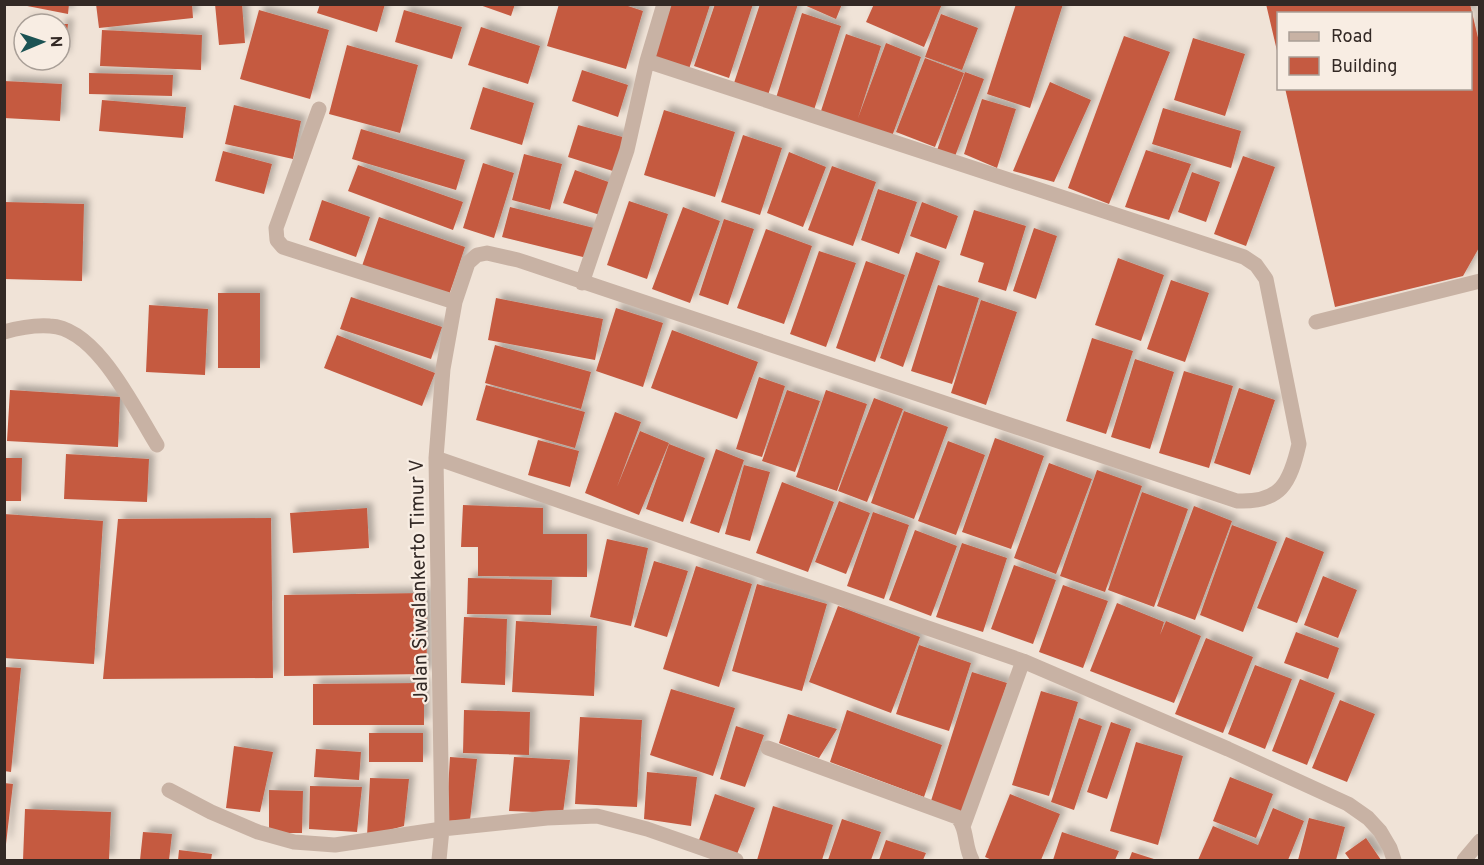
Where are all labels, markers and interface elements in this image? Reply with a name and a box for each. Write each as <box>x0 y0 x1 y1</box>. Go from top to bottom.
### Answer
north arrow <box>12 12 72 72</box>
legend <box>1277 12 1472 90</box>
text: Road <box>1331 26 1373 49</box>
text: N <box>45 35 65 48</box>
text: Building <box>1331 56 1397 79</box>
street label: Jalan Siwalankerto Timur V <box>405 459 435 703</box>

